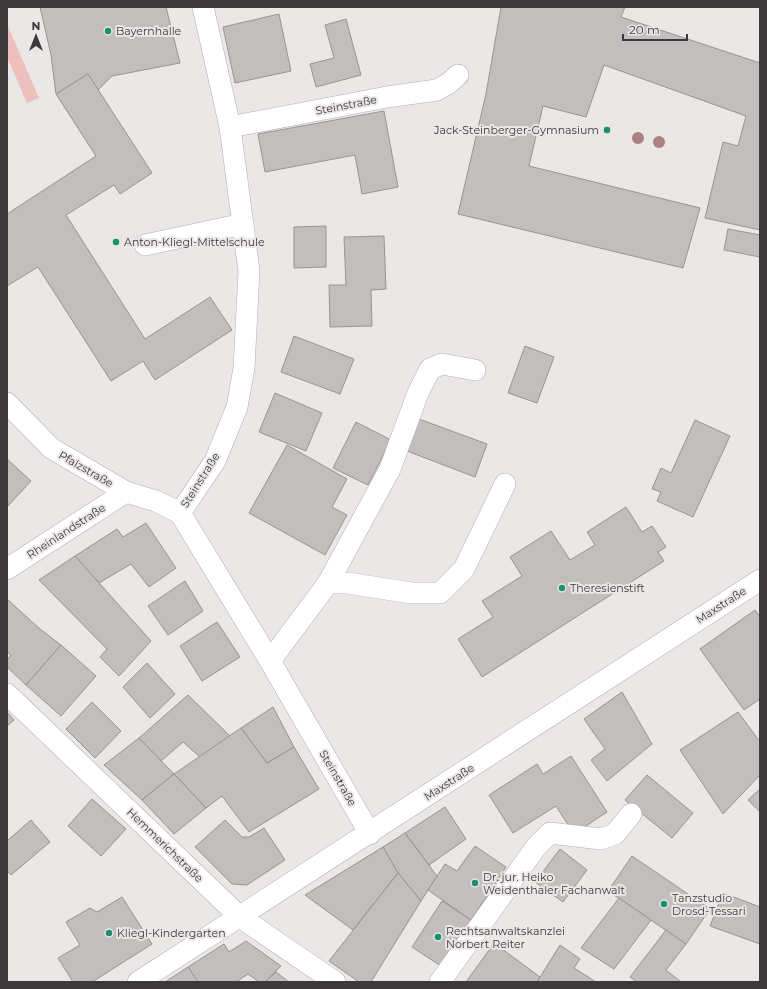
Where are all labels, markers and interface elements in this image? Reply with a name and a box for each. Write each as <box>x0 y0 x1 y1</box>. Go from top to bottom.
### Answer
north arrow <box>16 16 56 56</box>
scale bar <box>623 16 687 42</box>
text: N <box>32 19 40 33</box>
text: 20 m <box>629 22 660 37</box>
place label: Bayernhalle <box>116 24 182 38</box>
marker: Bayernhalle <box>103 26 113 36</box>
street label: Steinstraße <box>314 92 378 118</box>
place label: Jack-Steinberger-Gymnasium <box>433 123 599 137</box>
marker: Jack-Steinberger-Gymnasium <box>602 125 612 135</box>
place label: Anton-Kliegl-Mittelschule <box>124 235 265 249</box>
marker: Anton-Kliegl-Mittelschule <box>111 237 121 247</box>
street label: Pfalzstraße <box>56 448 116 490</box>
street label: Steinstraße <box>178 450 223 510</box>
street label: Rheinlandstraße <box>24 500 108 562</box>
place label: Theresienstift <box>570 581 645 595</box>
marker: Theresienstift <box>557 583 567 593</box>
street label: Maxstraße <box>693 583 749 626</box>
street label: Steinstraße <box>316 748 360 809</box>
street label: Maxstraße <box>421 760 477 803</box>
street label: Hemmerichstraße <box>124 805 206 885</box>
place label: Dr. jur. Heiko Weidenthaler Fachanwalt <box>483 870 625 897</box>
marker: Dr. jur. Heiko Weidenthaler Fachanwalt <box>470 878 480 888</box>
place label: Tanzstudio Drosd-Tessari <box>672 891 746 918</box>
marker: Tanzstudio Drosd-Tessari <box>659 899 669 909</box>
place label: Rechtsanwaltskanzlei Norbert Reiter <box>446 924 565 951</box>
place label: Kliegl-Kindergarten <box>117 926 226 940</box>
marker: Kliegl-Kindergarten <box>104 928 114 938</box>
marker: Rechtsanwaltskanzlei Norbert Reiter <box>433 932 443 942</box>

